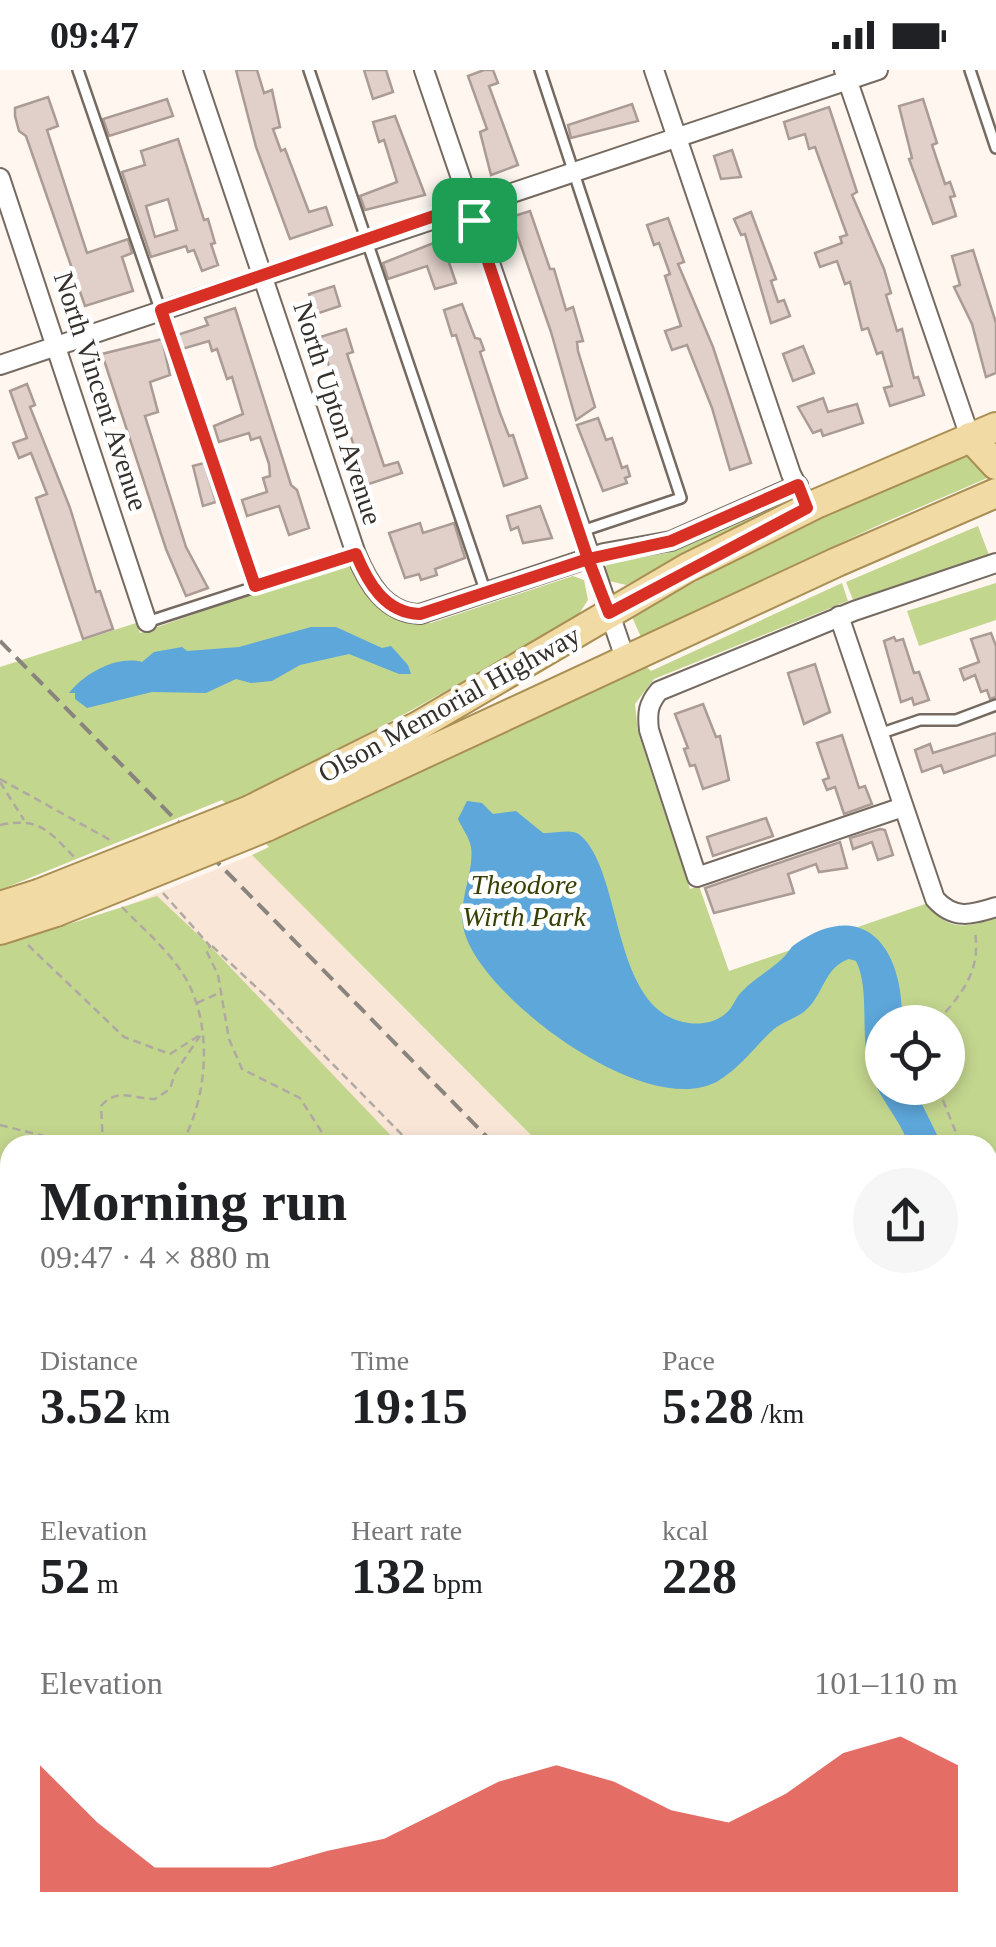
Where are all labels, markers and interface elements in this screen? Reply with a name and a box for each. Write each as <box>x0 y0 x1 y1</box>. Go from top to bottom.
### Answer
text: 09:47 <box>50 14 139 56</box>
pin <box>432 178 517 263</box>
icon: arrive <box>447 193 502 248</box>
street label: North Vincent Avenue <box>48 268 154 514</box>
street label: North Upton Avenue <box>287 298 389 528</box>
street label: Olson Memorial Highway <box>313 619 585 789</box>
park label: Theodore Wirth Park <box>462 869 586 932</box>
map controls <box>865 1005 965 1105</box>
button: locate <box>865 1005 965 1105</box>
button: share <box>853 1168 958 1273</box>
text: Morning run <box>40 1171 347 1232</box>
text: 09:47 · 4 × 880 m <box>40 1239 270 1275</box>
text: Distance <box>40 1345 138 1376</box>
text: Time <box>351 1345 409 1376</box>
text: Pace <box>662 1345 715 1376</box>
text: 3.52 <box>40 1378 128 1434</box>
text: 19:15 <box>351 1378 468 1434</box>
text: 5:28 <box>662 1378 754 1434</box>
text: km <box>128 1398 170 1429</box>
text: /km <box>754 1398 804 1429</box>
text: Elevation <box>40 1515 147 1546</box>
text: Heart rate <box>351 1515 462 1546</box>
text: kcal <box>662 1515 709 1546</box>
text: 52 <box>40 1548 90 1604</box>
text: 132 <box>351 1548 426 1604</box>
text: 228 <box>662 1548 737 1604</box>
text: m <box>90 1568 119 1599</box>
text: bpm <box>426 1568 483 1599</box>
text: Elevation <box>40 1665 163 1701</box>
text: 101–110 m <box>814 1665 958 1701</box>

